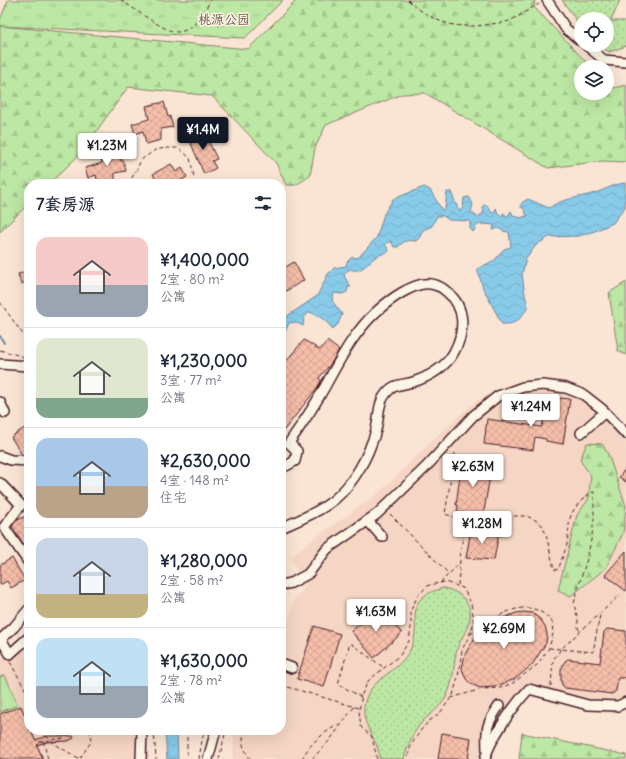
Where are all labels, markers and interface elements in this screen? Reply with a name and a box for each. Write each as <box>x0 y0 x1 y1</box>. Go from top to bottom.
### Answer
park label: 桃源公园 <box>198 11 250 28</box>
map controls <box>574 12 614 100</box>
button: locate <box>574 12 614 52</box>
button: layers <box>574 60 614 100</box>
pin: ¥1.4M <box>175 117 231 151</box>
text: ¥1.4M <box>186 121 220 138</box>
pin: ¥1.23M <box>74 133 140 167</box>
text: ¥1.23M <box>87 137 127 154</box>
icon: filters <box>252 192 274 214</box>
text: 7套房源 <box>36 193 95 215</box>
text: ¥1,400,000 <box>160 249 249 271</box>
icon: home <box>68 253 116 301</box>
text: 2室 · 80 m² <box>160 271 225 288</box>
text: 公寓 <box>160 288 186 305</box>
text: ¥1,230,000 <box>160 350 248 372</box>
icon: home <box>68 354 116 402</box>
text: 3室 · 77 m² <box>160 372 222 389</box>
text: 公寓 <box>160 389 186 406</box>
pin: ¥1.24M <box>498 394 564 428</box>
text: ¥1.24M <box>511 398 551 415</box>
text: ¥2,630,000 <box>160 450 251 472</box>
icon: home <box>68 454 116 502</box>
pin: ¥2.63M <box>440 454 506 488</box>
text: ¥2.63M <box>452 458 494 475</box>
text: 4室 · 148 m² <box>160 472 229 489</box>
text: 住宅 <box>160 489 186 506</box>
pin: ¥1.28M <box>449 511 515 545</box>
text: ¥1.28M <box>462 515 502 532</box>
text: ¥1,280,000 <box>160 550 248 572</box>
icon: home <box>68 554 116 602</box>
text: 2室 · 58 m² <box>160 572 224 589</box>
text: 公寓 <box>160 589 186 606</box>
pin: ¥1.63M <box>343 599 409 633</box>
text: ¥1.63M <box>356 603 396 620</box>
pin: ¥2.69M <box>471 616 537 650</box>
text: ¥2.69M <box>483 620 525 637</box>
text: ¥1,630,000 <box>160 650 248 672</box>
icon: home <box>68 654 116 702</box>
text: 2室 · 78 m² <box>160 672 222 689</box>
text: 公寓 <box>160 689 186 706</box>

